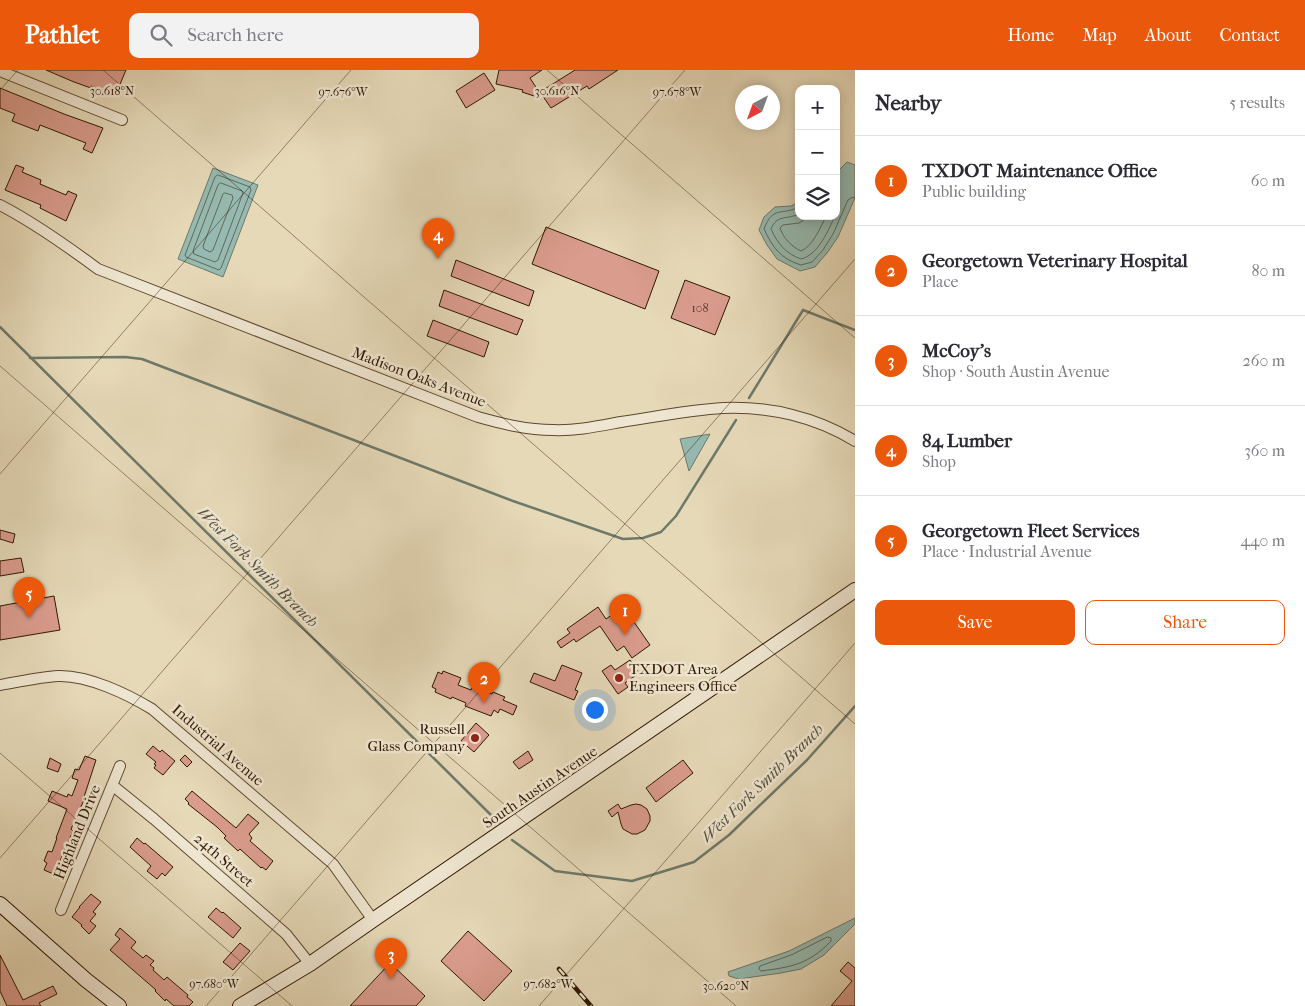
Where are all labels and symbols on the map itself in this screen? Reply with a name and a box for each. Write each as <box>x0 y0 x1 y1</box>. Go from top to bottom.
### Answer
text: 30.618°N <box>90 84 134 98</box>
text: 30.616°N <box>535 84 579 98</box>
text: 97.676°W <box>318 85 369 99</box>
text: 97.678°W <box>653 85 703 99</box>
north arrow <box>735 85 780 130</box>
pin: 4 <box>422 218 454 259</box>
house number: 108 <box>692 301 708 315</box>
street label: Madison Oaks Avenue <box>350 343 489 411</box>
water label: West Fork Smith Branch <box>194 503 322 631</box>
pin: 5 <box>13 577 45 618</box>
pin: 1 <box>609 594 641 635</box>
place label: TXDOT Area Engineers Office <box>629 660 738 695</box>
pin: 2 <box>468 662 500 703</box>
marker: TXDOT Area Engineers Office <box>613 672 625 684</box>
your location <box>582 697 608 723</box>
street label: Industrial Avenue <box>168 700 268 790</box>
place label: Russell Glass Company <box>368 720 466 755</box>
water label: West Fork Smith Branch <box>697 720 827 846</box>
marker: Russell Glass Company <box>469 732 481 744</box>
street label: South Austin Avenue <box>479 742 601 832</box>
street label: Highland Drive <box>50 782 104 882</box>
street label: 24th Street <box>190 829 258 891</box>
pin: 3 <box>375 938 407 979</box>
text: 97.680°W <box>189 977 240 991</box>
text: 97.682°W <box>523 977 574 991</box>
text: 30.620°N <box>703 979 749 993</box>

